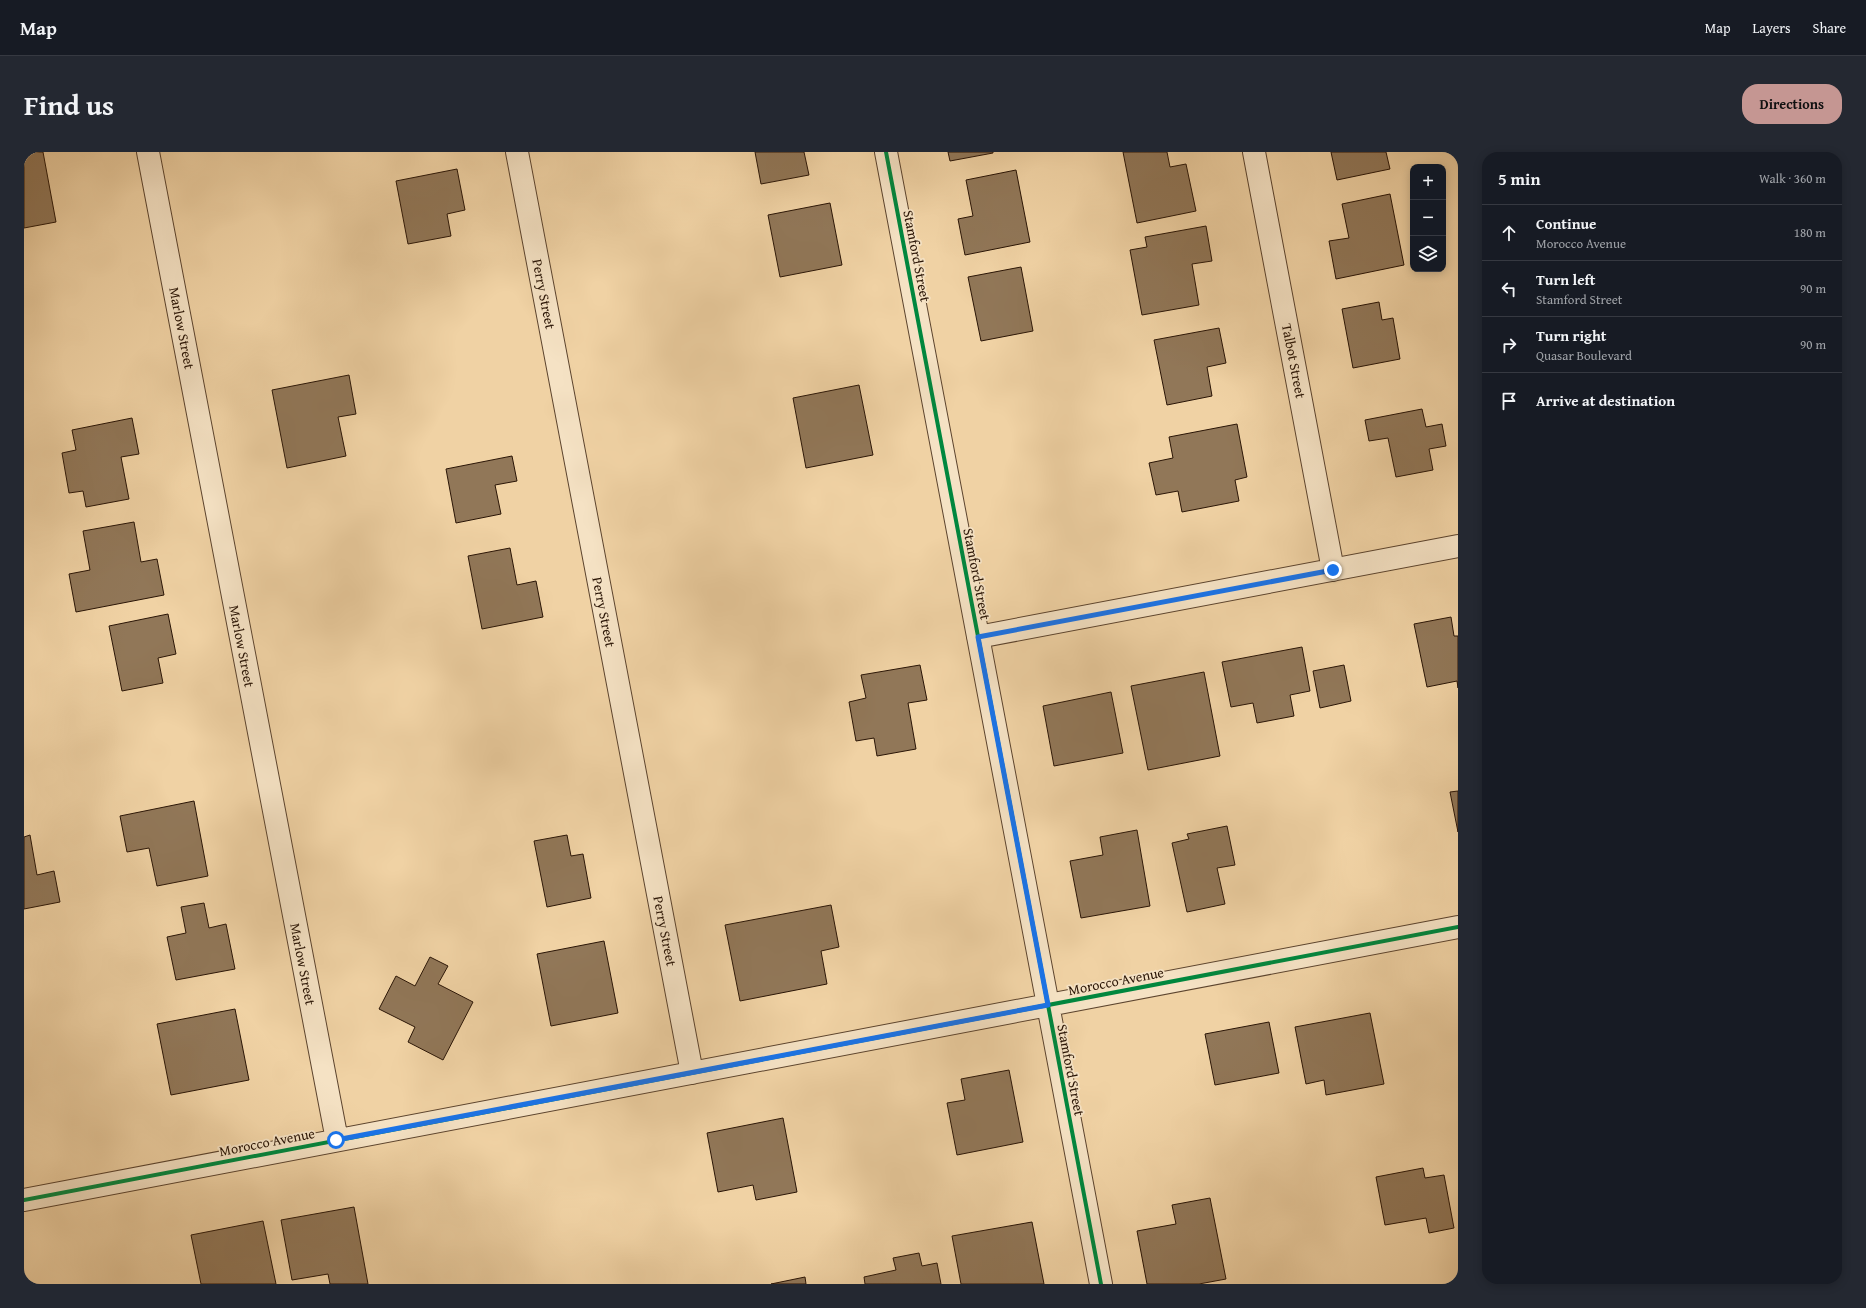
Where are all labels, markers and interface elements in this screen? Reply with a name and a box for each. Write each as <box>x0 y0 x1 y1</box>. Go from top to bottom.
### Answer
text: Map <box>20 14 57 42</box>
text: Map <box>1705 18 1731 38</box>
text: Layers <box>1753 18 1791 38</box>
text: Share <box>1813 18 1846 38</box>
text: Find us <box>24 84 114 125</box>
button: Directions <box>1742 84 1842 124</box>
map controls <box>1410 164 1446 272</box>
button: + <box>1410 164 1446 200</box>
text: 5 min <box>1498 166 1540 191</box>
text: Walk · 360 m <box>1759 169 1826 188</box>
button: − <box>1410 200 1446 236</box>
street label: Stamford Street <box>898 208 936 304</box>
text: Continue <box>1536 213 1597 234</box>
icon: ahead <box>1498 222 1520 244</box>
text: 180 m <box>1794 223 1826 242</box>
text: Morocco Avenue <box>1536 234 1626 253</box>
button: layers <box>1410 236 1446 272</box>
street label: Perry Street <box>527 257 561 331</box>
text: Turn left <box>1536 269 1595 290</box>
icon: left <box>1498 278 1520 300</box>
text: 90 m <box>1800 279 1826 298</box>
street label: Marlow Street <box>164 285 200 371</box>
text: Stamford Street <box>1536 290 1622 309</box>
street label: Talbot Street <box>1277 322 1311 400</box>
text: Turn right <box>1536 325 1607 346</box>
icon: right <box>1498 334 1520 356</box>
text: 90 m <box>1800 335 1826 354</box>
text: Quasar Boulevard <box>1536 346 1632 365</box>
icon: arrive <box>1498 390 1520 412</box>
text: Arrive at destination <box>1536 390 1675 411</box>
street label: Stamford Street <box>958 526 996 622</box>
route end <box>1324 561 1342 579</box>
street label: Perry Street <box>587 575 621 649</box>
street label: Marlow Street <box>224 603 260 689</box>
street label: Perry Street <box>648 894 682 968</box>
street label: Marlow Street <box>285 921 321 1007</box>
street label: Morocco Avenue <box>1066 962 1166 1000</box>
street label: Stamford Street <box>1052 1022 1090 1118</box>
street label: Morocco Avenue <box>217 1123 317 1161</box>
route start <box>327 1131 345 1149</box>

